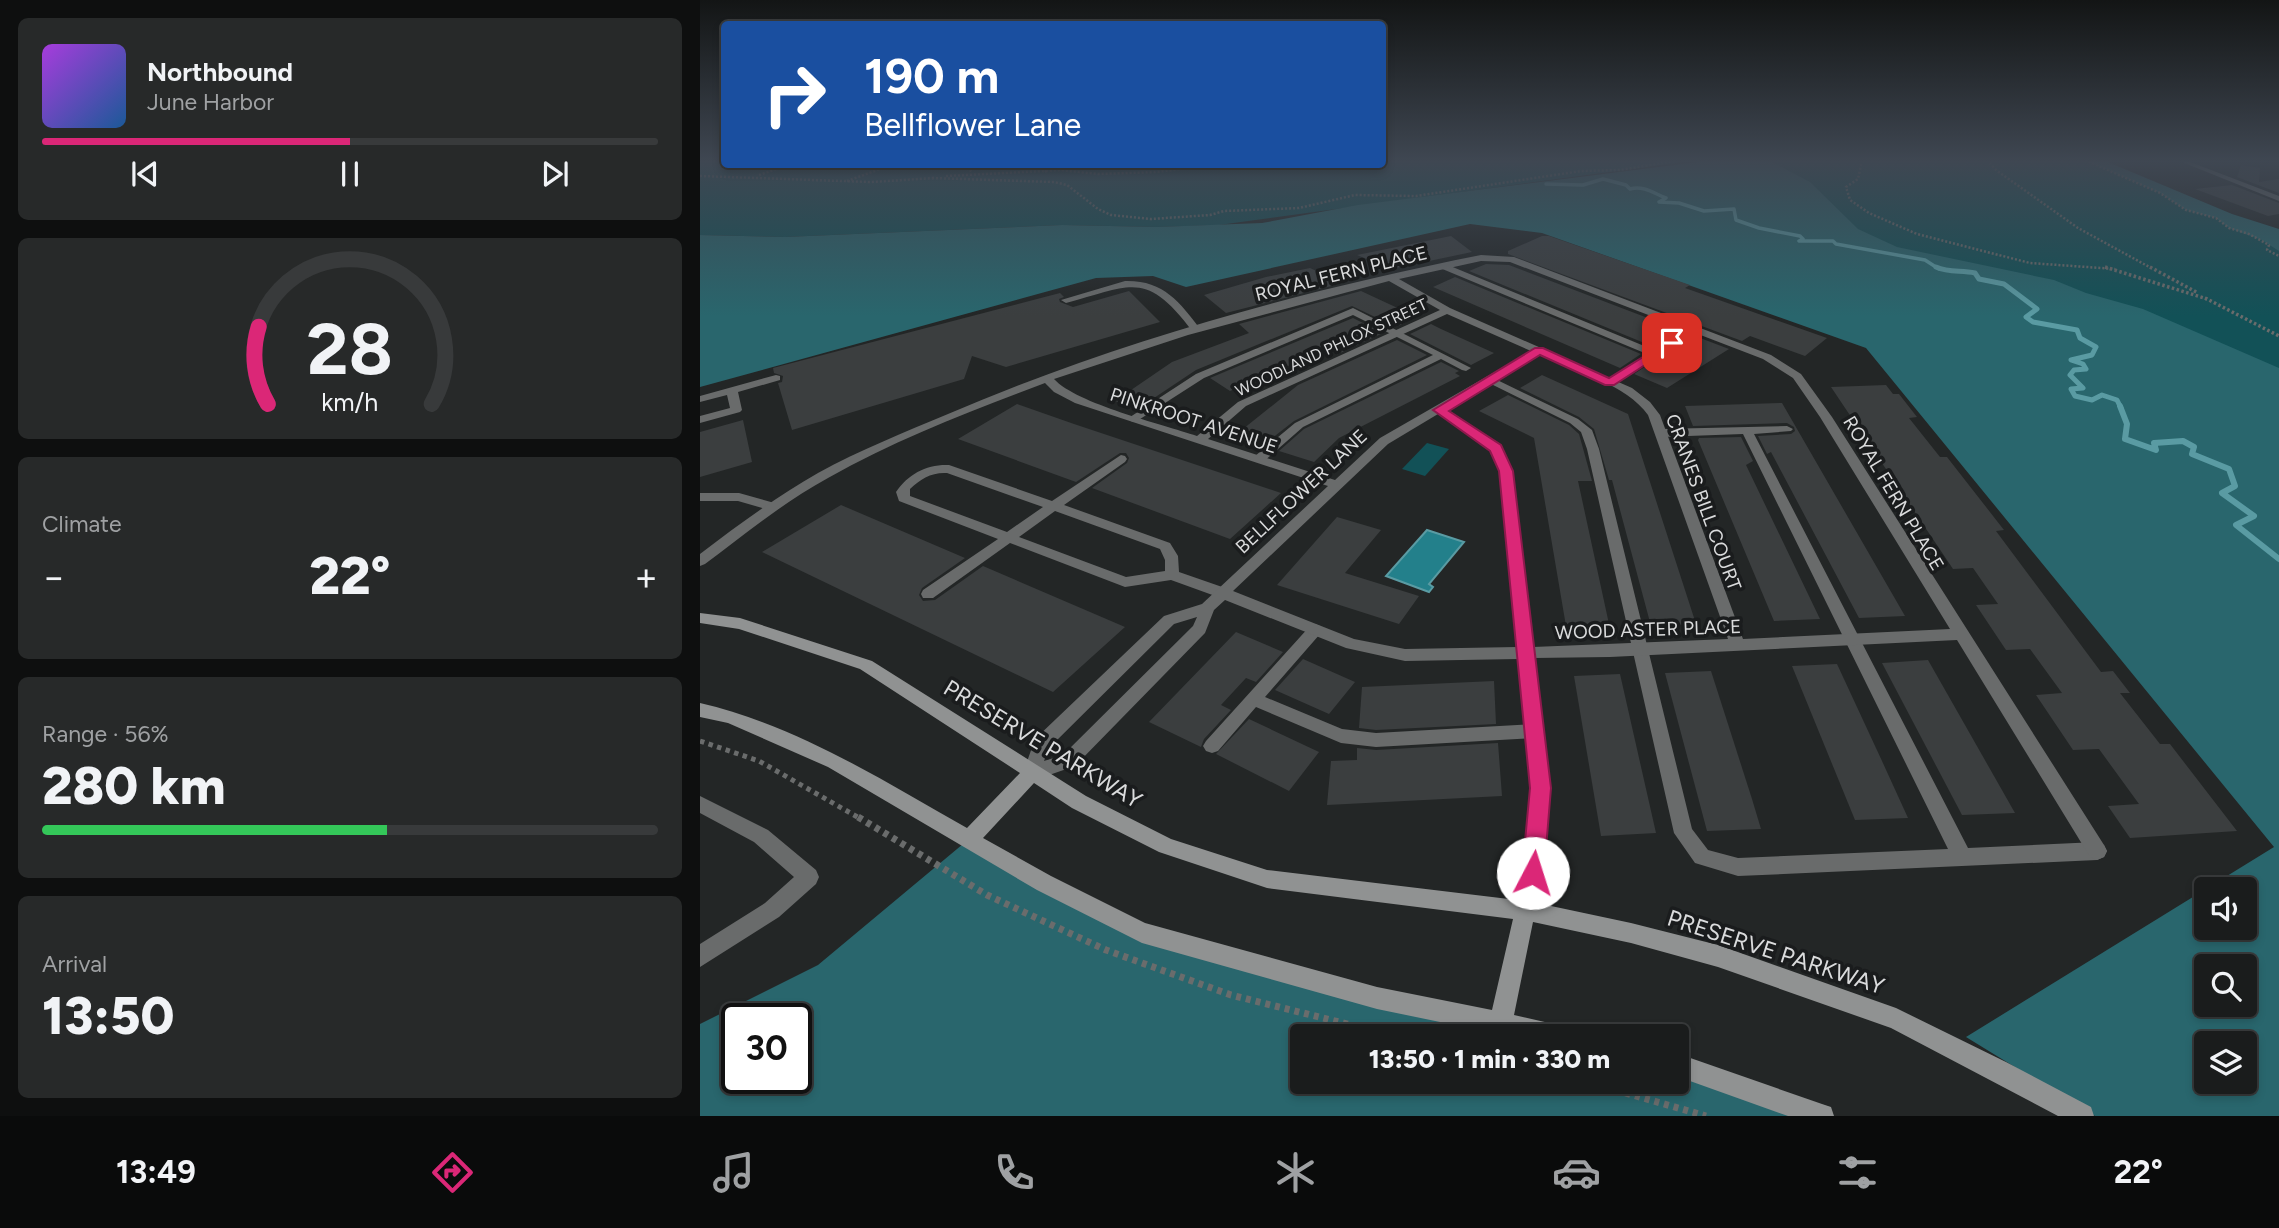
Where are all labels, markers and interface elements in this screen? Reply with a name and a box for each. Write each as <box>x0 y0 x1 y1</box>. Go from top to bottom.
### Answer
text: 190 m <box>864 46 999 105</box>
icon: right <box>749 49 840 140</box>
text: Northbound <box>147 56 293 88</box>
text: June Harbor <box>147 88 274 116</box>
text: Bellflower Lane <box>864 106 1081 144</box>
icon: previous <box>126 155 164 193</box>
icon: pause <box>331 155 369 193</box>
icon: next <box>536 155 574 193</box>
street label: ROYAL FERN PLACE <box>1253 241 1430 306</box>
street label: WOODLAND PHLOX STREET <box>1232 294 1430 400</box>
text: 28 <box>307 306 393 393</box>
pin <box>1642 313 1702 373</box>
icon: arrive <box>1653 324 1691 362</box>
street label: PINKROOT AVENUE <box>1107 383 1280 458</box>
text: km/h <box>321 387 379 417</box>
street label: CRANES BILL COURT <box>1661 411 1746 594</box>
street label: ROYAL FERN PLACE <box>1838 412 1949 575</box>
street label: BELLFLOWER LANE <box>1231 424 1372 558</box>
text: Climate <box>42 510 121 538</box>
text: 22° <box>309 545 391 607</box>
text: − <box>42 554 66 600</box>
text: + <box>634 554 658 600</box>
street label: WOOD ASTER PLACE <box>1554 615 1742 644</box>
street label: PRESERVE PARKWAY <box>939 674 1147 814</box>
text: Range · 56% <box>42 720 169 748</box>
text: 280 km <box>42 755 225 817</box>
position arrow <box>1496 836 1570 910</box>
map controls <box>2194 877 2257 1094</box>
button: sound <box>2194 877 2257 940</box>
street label: PRESERVE PARKWAY <box>1664 904 1888 1000</box>
text: Arrival <box>42 950 107 978</box>
button: search <box>2194 954 2257 1017</box>
text: 13:50 <box>42 985 174 1047</box>
speed limit sign: 30 <box>721 1003 812 1094</box>
button: layers <box>2194 1031 2257 1094</box>
text: 13:50 · 1 min · 330 m <box>1369 1043 1610 1075</box>
icon: directions <box>428 1148 477 1197</box>
icon: music <box>709 1148 758 1197</box>
icon: phone <box>990 1148 1039 1197</box>
icon: climate <box>1271 1148 1320 1197</box>
icon: car <box>1552 1148 1601 1197</box>
icon: filters <box>1833 1148 1882 1197</box>
text: 13:49 <box>116 1153 196 1191</box>
text: 22° <box>2114 1153 2163 1191</box>

